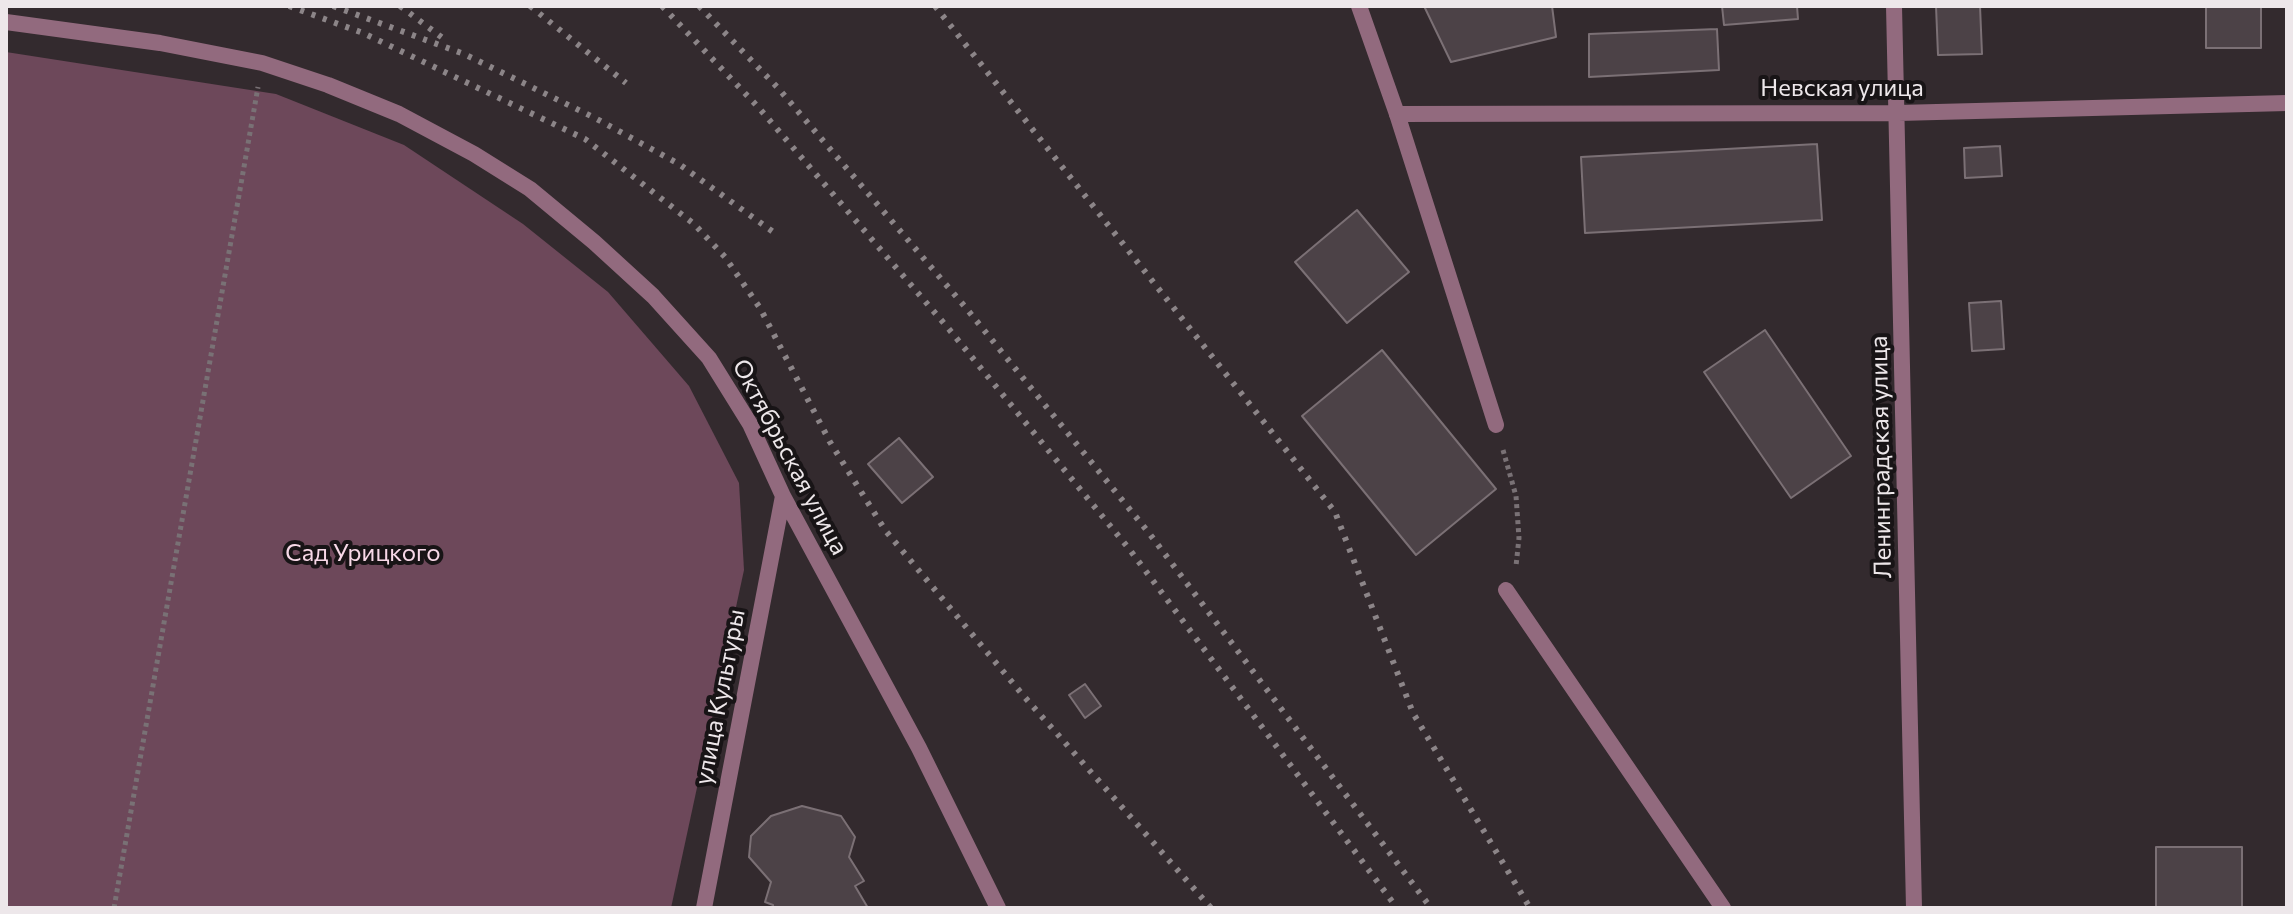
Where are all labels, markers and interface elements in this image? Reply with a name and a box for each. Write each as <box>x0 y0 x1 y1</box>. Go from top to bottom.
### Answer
street label: Невская улица <box>1760 74 1924 102</box>
street label: Ленинградская улица <box>1864 335 1898 579</box>
street label: Октябрьская улица <box>726 354 854 560</box>
park label: Сад Урицкого <box>285 539 441 567</box>
street label: улица Культуры <box>689 607 751 787</box>

